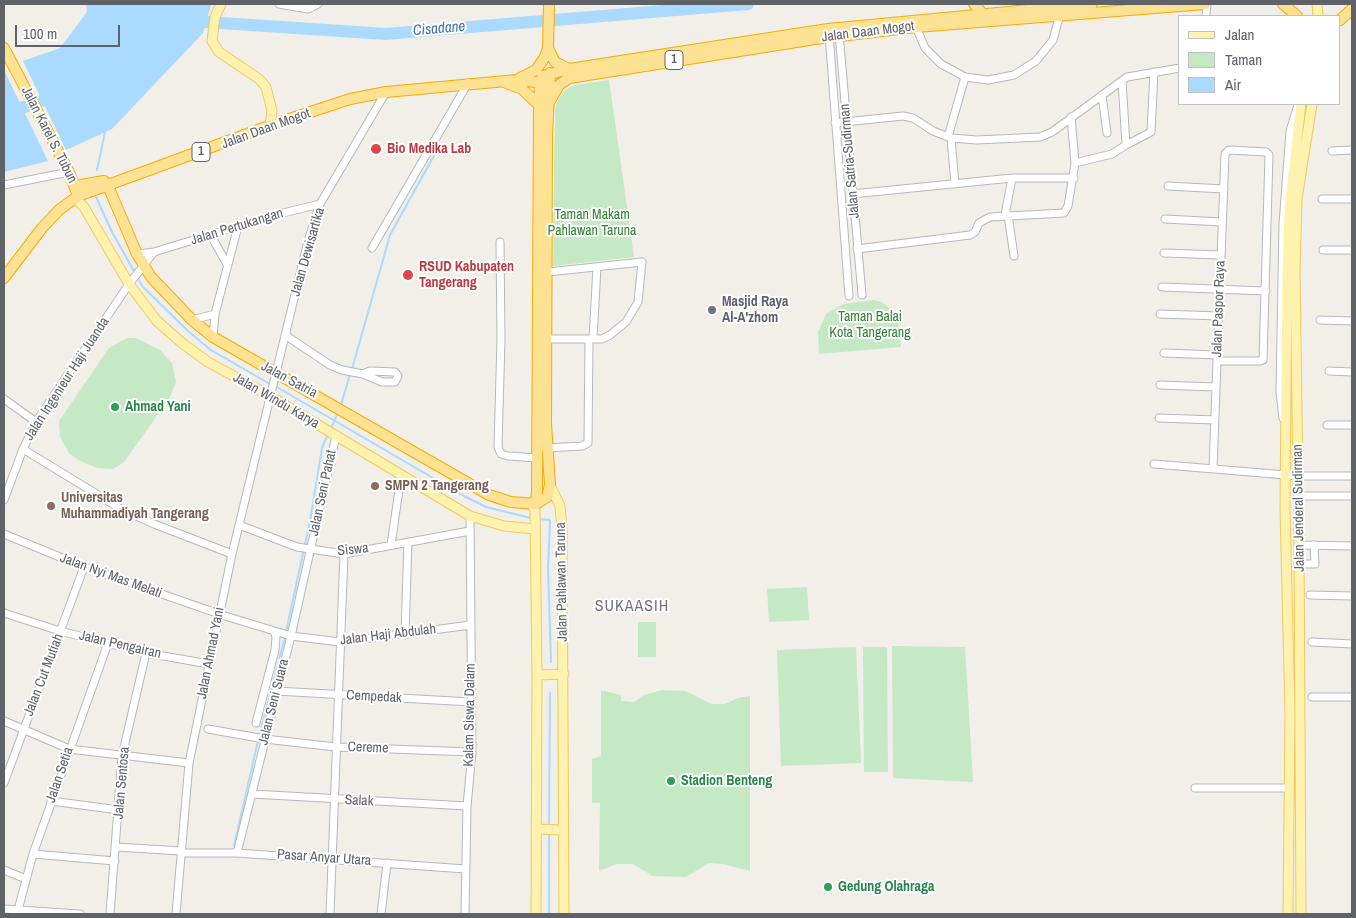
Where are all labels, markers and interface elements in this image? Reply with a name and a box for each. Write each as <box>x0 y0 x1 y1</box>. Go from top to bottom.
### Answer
scale bar <box>18 15 122 47</box>
legend <box>1178 15 1341 105</box>
water label: Cisadane <box>412 18 466 40</box>
street label: Jalan Daan Mogot <box>821 18 915 46</box>
text: 100 m <box>23 23 57 44</box>
text: Jalan <box>1225 24 1254 45</box>
text: Taman <box>1225 49 1262 70</box>
road number: 1 <box>665 50 683 70</box>
text: Air <box>1225 74 1241 95</box>
street label: Jalan Karel S. Tubun <box>17 84 81 186</box>
street label: Jalan Satria-Sudirman <box>837 103 863 219</box>
street label: Jalan Daan Mogot <box>219 105 313 153</box>
place label: Bio Medika Lab <box>387 141 471 157</box>
road number: 1 <box>192 142 210 162</box>
marker: Bio Medika Lab <box>369 142 383 156</box>
street label: Jalan Pertukangan <box>189 205 285 249</box>
street label: Jalan Dewisartika <box>287 206 329 298</box>
park label: Taman Makam Pahlawan Taruna <box>548 207 636 240</box>
place label: RSUD Kabupaten Tangerang <box>419 259 514 292</box>
street label: Jalan Paspor Raya <box>1209 260 1229 358</box>
marker: RSUD Kabupaten Tangerang <box>401 268 415 282</box>
place label: Masjid Raya Al-A'zhom <box>722 294 788 326</box>
marker: Masjid Raya Al-A'zhom <box>706 304 718 316</box>
park label: Taman Balai Kota Tangerang <box>829 309 911 342</box>
street label: Jalan Ingenieur Haji Juanda <box>21 314 113 444</box>
street label: Jalan Satria <box>258 358 320 402</box>
street label: Jalan Windu Karya <box>230 369 322 433</box>
place label: Ahmad Yani <box>125 399 191 415</box>
marker: Ahmad Yani <box>109 401 121 413</box>
street label: Jalan Jenderal Sudirman <box>1289 444 1309 572</box>
street label: Jalan Seni Pahat <box>306 448 340 538</box>
place label: SMPN 2 Tangerang <box>385 478 489 494</box>
marker: SMPN 2 Tangerang <box>369 480 381 492</box>
place label: Universitas Muhammadiyah Tangerang <box>61 490 209 522</box>
marker: Universitas Muhammadiyah Tangerang <box>45 500 57 512</box>
street label: Jalan Pahlawan Taruna <box>553 522 571 642</box>
street label: Siswa <box>337 540 369 560</box>
street label: Jalan Nyi Mas Melati <box>58 550 164 602</box>
district label: SUKAASIH <box>594 597 670 617</box>
street label: Jalan Ahmad Yani <box>194 606 228 700</box>
street label: Jalan Haji Abdulah <box>339 621 437 649</box>
street label: Jalan Pengairan <box>77 627 163 663</box>
street label: Jalan Cut Mutiah <box>21 631 67 719</box>
street label: Jalan Seni Suara <box>255 657 293 747</box>
street label: Kalam Siswa Dalam <box>461 663 479 767</box>
street label: Cempedak <box>346 687 402 707</box>
street label: Cereme <box>347 739 389 757</box>
street label: Jalan Setia <box>43 745 77 805</box>
street label: Jalan Sentosa <box>110 746 134 820</box>
place label: Stadion Benteng <box>681 773 772 789</box>
marker: Stadion Benteng <box>665 775 677 787</box>
street label: Salak <box>344 792 374 810</box>
street label: Pasar Anyar Utara <box>276 846 372 870</box>
place label: Gedung Olahraga <box>838 879 934 895</box>
marker: Gedung Olahraga <box>822 881 834 893</box>

